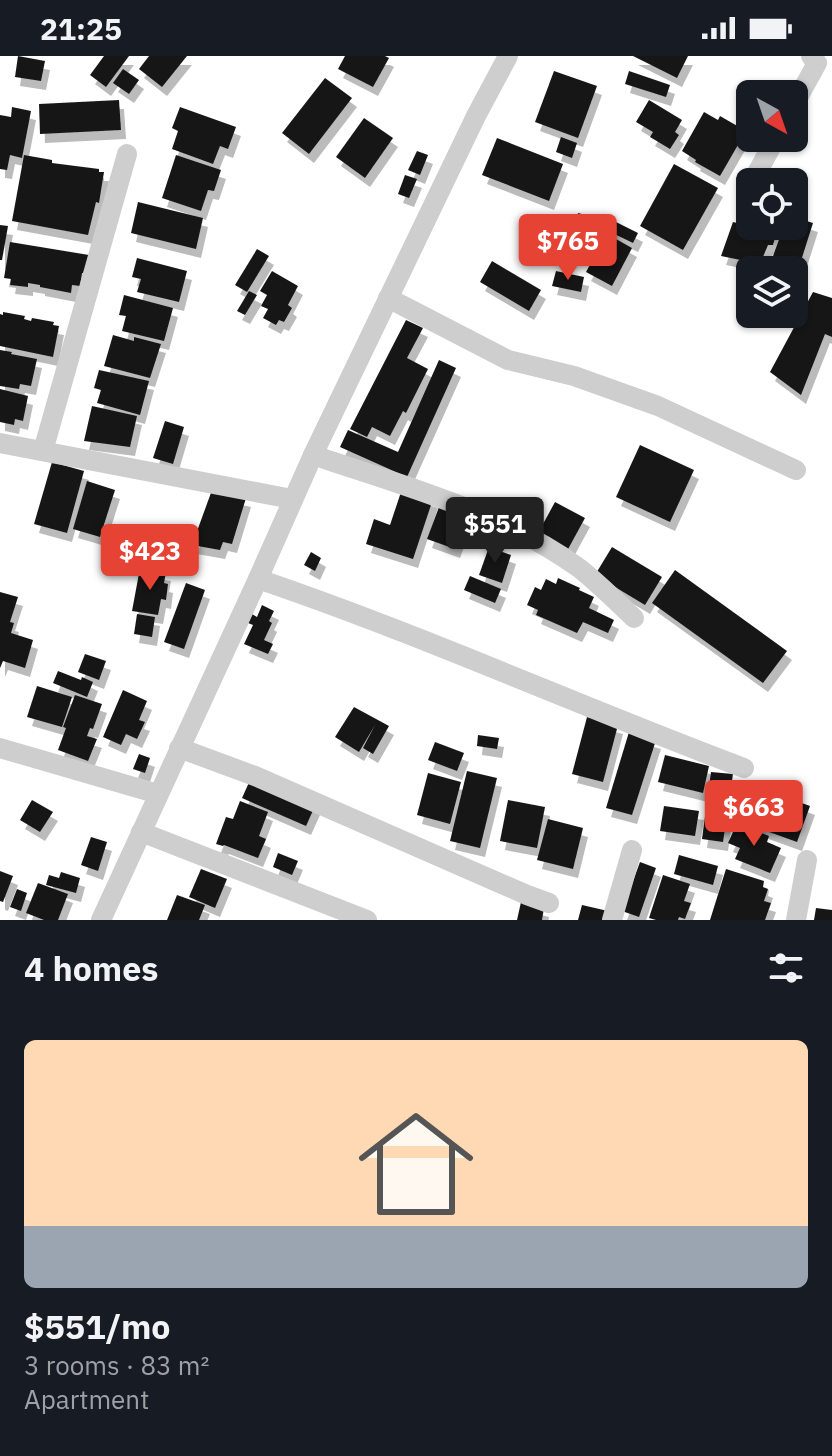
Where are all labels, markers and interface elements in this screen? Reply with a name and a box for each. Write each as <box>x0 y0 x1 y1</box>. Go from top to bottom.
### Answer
text: 21:25 <box>40 9 122 48</box>
north arrow <box>736 80 808 152</box>
map controls <box>736 80 808 328</box>
button: locate <box>736 168 808 240</box>
pin: $765 <box>521 214 615 282</box>
text: $765 <box>537 223 599 257</box>
button: layers <box>736 256 808 328</box>
pin: $551 <box>448 497 542 565</box>
text: $551 <box>464 506 526 540</box>
pin: $423 <box>103 524 197 592</box>
text: $423 <box>119 533 181 567</box>
pin: $663 <box>707 780 801 848</box>
text: $663 <box>723 789 785 823</box>
text: 4 homes <box>24 946 159 990</box>
icon: filters <box>764 946 808 990</box>
icon: home <box>344 1092 488 1236</box>
text: $551/mo <box>24 1304 171 1348</box>
text: 3 rooms · 83 m² <box>24 1348 209 1382</box>
text: Apartment <box>24 1382 149 1416</box>

